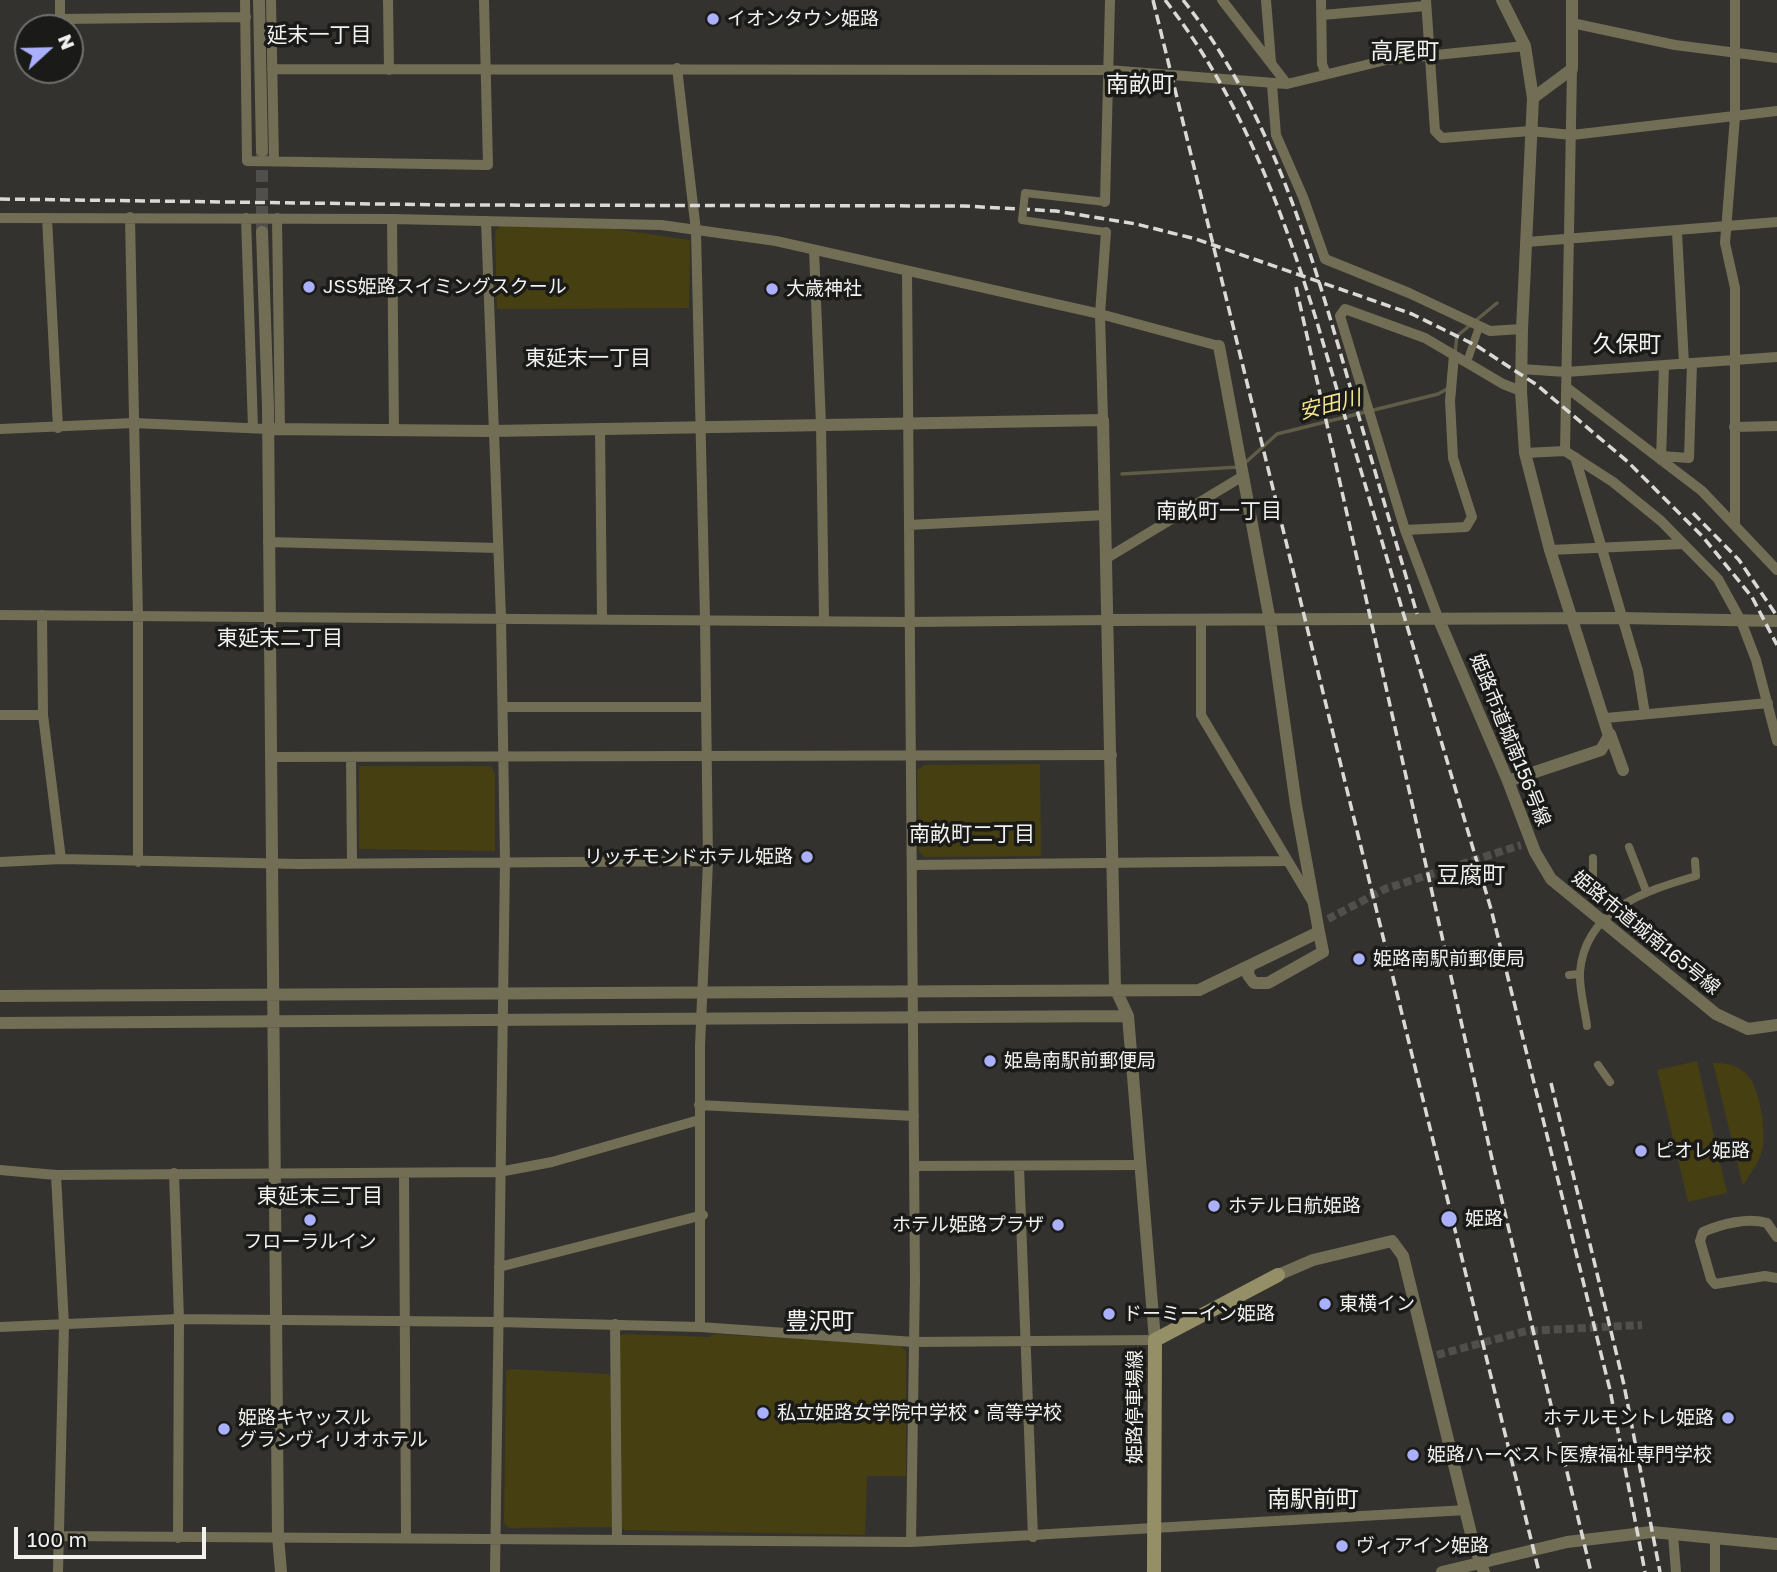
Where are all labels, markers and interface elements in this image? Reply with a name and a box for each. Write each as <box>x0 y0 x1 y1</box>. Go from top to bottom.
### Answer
place label: イオンタウン姫路 <box>727 8 879 30</box>
marker: イオンタウン姫路 <box>705 11 721 27</box>
north arrow <box>14 14 84 84</box>
district label: 延末一丁目 <box>267 22 371 48</box>
text: N <box>54 31 80 53</box>
district label: 高尾町 <box>1371 38 1439 66</box>
district label: 南畝町 <box>1106 71 1174 99</box>
place label: JSS姫路スイミングスクール <box>323 276 567 298</box>
place label: 大歳神社 <box>786 278 862 300</box>
marker: JSS姫路スイミングスクール <box>301 279 317 295</box>
marker: 大歳神社 <box>764 281 780 297</box>
district label: 久保町 <box>1593 331 1661 359</box>
district label: 東延末一丁目 <box>525 345 651 371</box>
water label: 安田川 <box>1296 385 1364 425</box>
district label: 南畝町一丁目 <box>1156 498 1282 524</box>
district label: 東延末二丁目 <box>217 625 343 651</box>
street label: 姫路市道城南156号線 <box>1465 651 1555 829</box>
district label: 南畝町二丁目 <box>909 821 1035 847</box>
place label: リッチモンドホテル姫路 <box>584 846 793 868</box>
marker: リッチモンドホテル姫路 <box>799 849 815 865</box>
district label: 豆腐町 <box>1437 862 1505 890</box>
street label: 姫路市道城南165号線 <box>1567 866 1725 1000</box>
place label: 姫路南駅前郵便局 <box>1373 948 1525 970</box>
marker: 姫路南駅前郵便局 <box>1351 951 1367 967</box>
place label: 姫島南駅前郵便局 <box>1004 1050 1156 1072</box>
marker: 姫島南駅前郵便局 <box>982 1053 998 1069</box>
place label: ピオレ姫路 <box>1655 1140 1750 1162</box>
marker: ピオレ姫路 <box>1633 1143 1649 1159</box>
district label: 東延末三丁目 <box>257 1183 383 1209</box>
place label: ホテル日航姫路 <box>1228 1195 1361 1217</box>
marker: ホテル日航姫路 <box>1206 1198 1222 1214</box>
place label: 姫路 <box>1465 1208 1503 1230</box>
marker: 姫路 <box>1439 1209 1459 1229</box>
marker: フローラルイン <box>302 1212 318 1228</box>
place label: ホテル姫路プラザ <box>892 1214 1044 1236</box>
marker: ホテル姫路プラザ <box>1050 1217 1066 1233</box>
place label: フローラルイン <box>244 1231 376 1253</box>
place label: 東横イン <box>1339 1293 1415 1315</box>
marker: 東横イン <box>1317 1296 1333 1312</box>
place label: ドーミーイン姫路 <box>1123 1303 1275 1325</box>
marker: ドーミーイン姫路 <box>1101 1306 1117 1322</box>
district label: 豊沢町 <box>786 1308 854 1336</box>
street label: 姫路停車場線 <box>1124 1350 1146 1464</box>
place label: 私立姫路女学院中学校・高等学校 <box>777 1402 1062 1424</box>
marker: 私立姫路女学院中学校・高等学校 <box>755 1405 771 1421</box>
place label: 姫路キヤッスル グランヴィリオホテル <box>238 1407 428 1451</box>
place label: ホテルモントレ姫路 <box>1543 1407 1714 1429</box>
marker: ホテルモントレ姫路 <box>1720 1410 1736 1426</box>
marker: 姫路キヤッスル グランヴィリオホテル <box>216 1421 232 1437</box>
place label: 姫路ハーベスト医療福祉専門学校 <box>1427 1444 1712 1466</box>
marker: 姫路ハーベスト医療福祉専門学校 <box>1405 1447 1421 1463</box>
district label: 南駅前町 <box>1267 1486 1359 1514</box>
scale bar <box>18 1512 210 1556</box>
text: 100 m <box>27 1526 87 1552</box>
place label: ヴィアイン姫路 <box>1356 1535 1489 1557</box>
marker: ヴィアイン姫路 <box>1334 1538 1350 1554</box>

